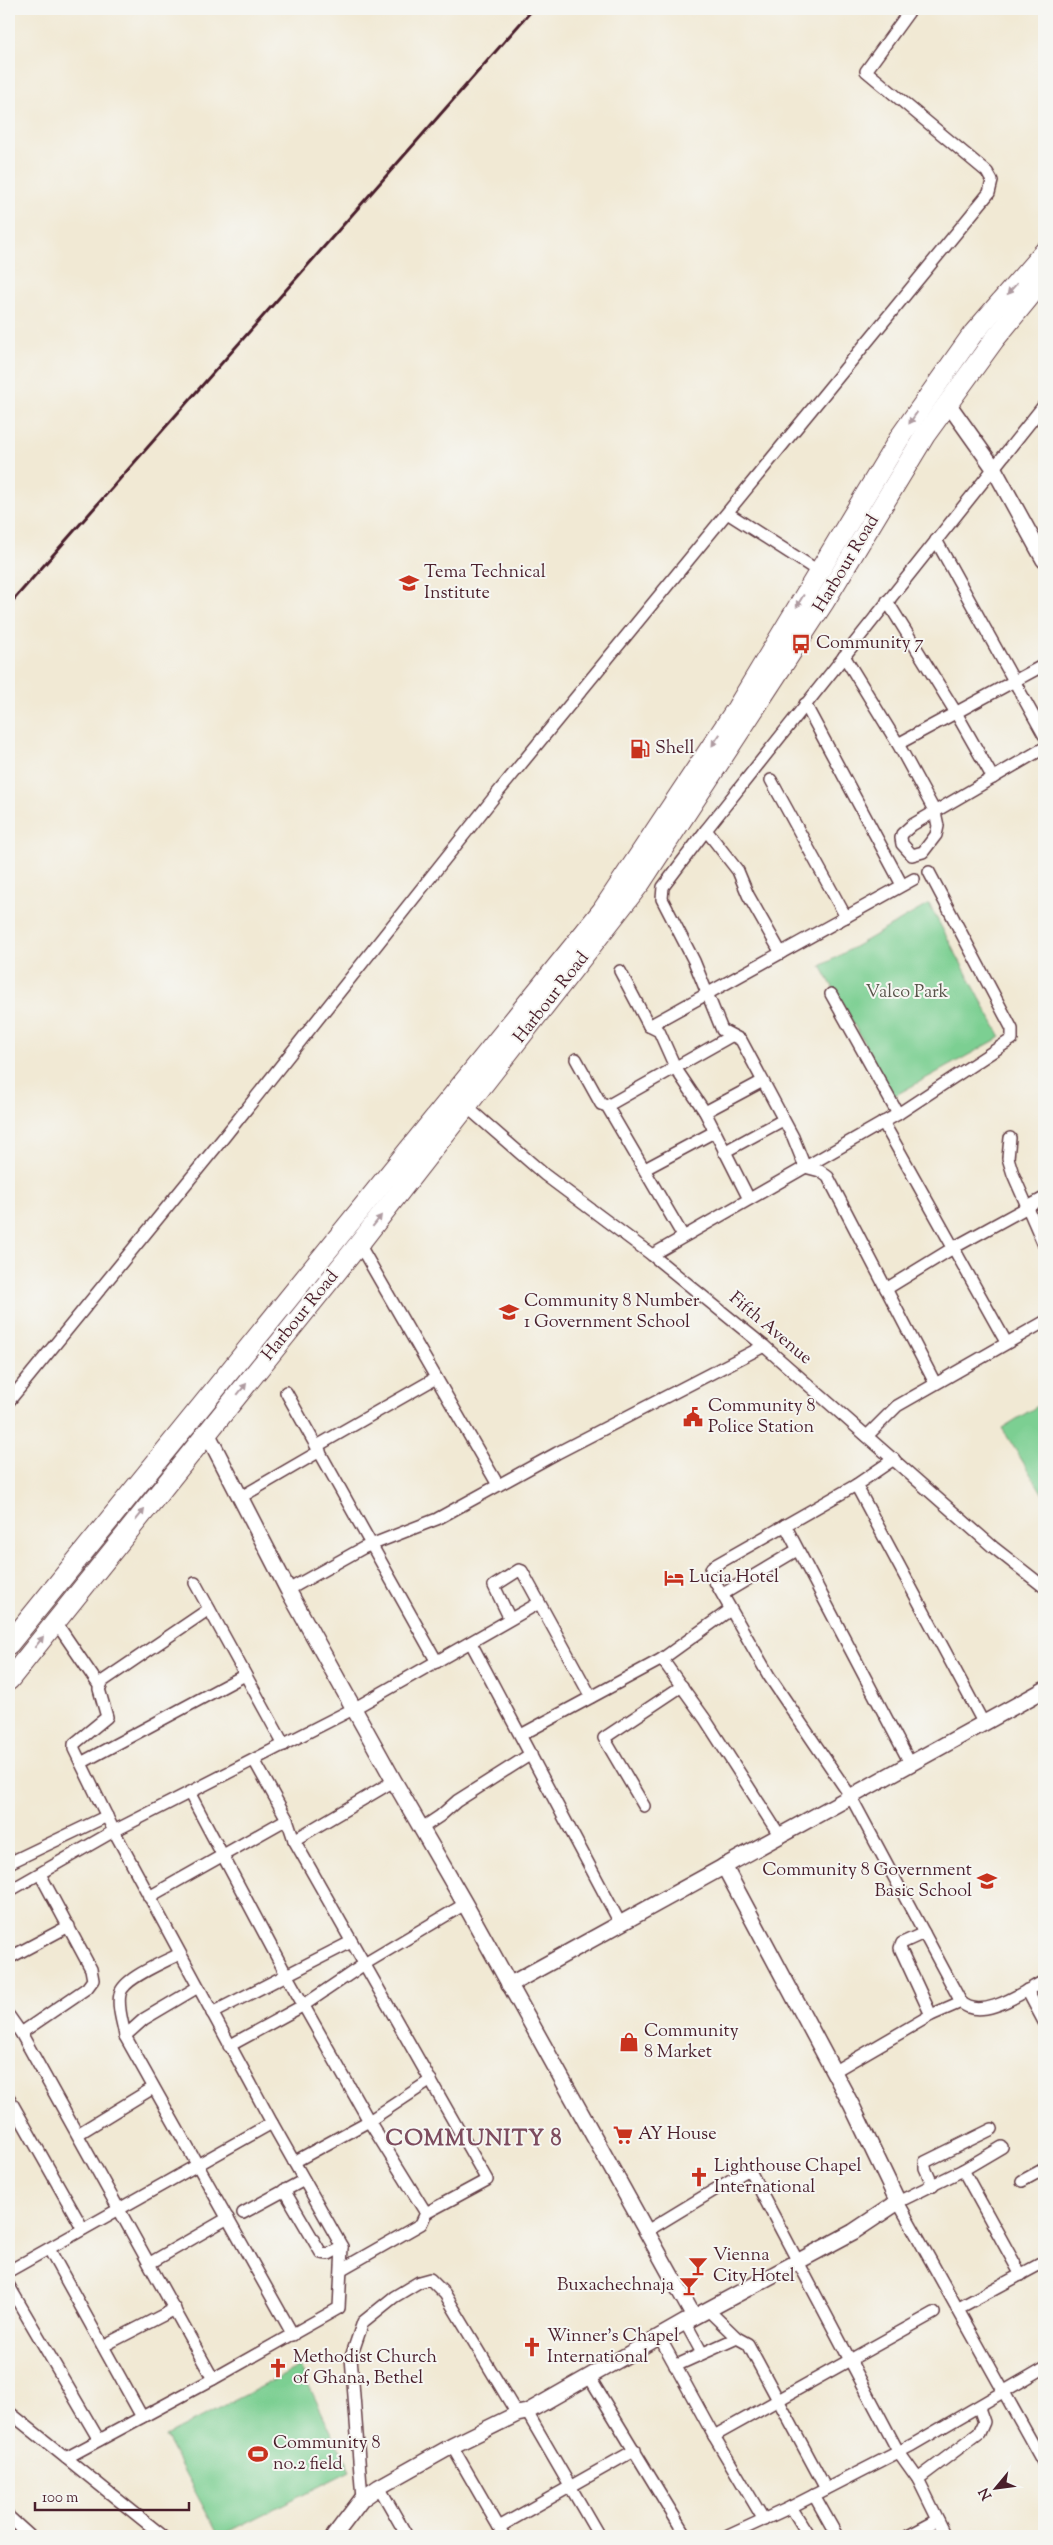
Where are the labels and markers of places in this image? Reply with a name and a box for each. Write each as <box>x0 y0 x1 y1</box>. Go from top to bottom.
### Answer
place label: Tema Technical Institute <box>424 560 546 607</box>
school or university icon: Tema Technical Institute <box>398 572 420 594</box>
place label: Community 7 <box>816 631 923 657</box>
bus stop icon: Community 7 <box>790 633 812 655</box>
place label: Shell <box>655 736 694 762</box>
fuel station icon: Shell <box>629 738 651 760</box>
place label: Community 8 Number 1 Government School <box>524 1289 700 1336</box>
school or university icon: Community 8 Number 1 Government School <box>498 1301 520 1323</box>
place label: Community 8 Police Station <box>708 1394 815 1441</box>
public building icon: Community 8 Police Station <box>682 1406 704 1428</box>
place label: Lucia Hotel <box>689 1565 779 1591</box>
hotel icon: Lucia Hotel <box>663 1567 685 1589</box>
place label: Community 8 Government Basic School <box>762 1858 972 1905</box>
school or university icon: Community 8 Government Basic School <box>976 1870 998 1892</box>
place label: Community 8 Market <box>644 2019 739 2066</box>
shop icon: Community 8 Market <box>618 2031 640 2053</box>
place label: AY House <box>638 2122 717 2148</box>
supermarket icon: AY House <box>612 2124 634 2146</box>
place label: Lighthouse Chapel International <box>714 2154 862 2201</box>
church icon: Lighthouse Chapel International <box>688 2166 710 2188</box>
place label: Vienna City Hotel <box>713 2243 795 2290</box>
bar icon: Vienna City Hotel <box>687 2255 709 2277</box>
place label: Buxachechnaja <box>557 2273 674 2299</box>
bar icon: Buxachechnaja <box>678 2275 700 2297</box>
place label: Winner's Chapel International <box>547 2324 679 2371</box>
church icon: Winner's Chapel International <box>521 2336 543 2358</box>
place label: Methodist Church of Ghana, Bethel <box>293 2345 437 2392</box>
church icon: Methodist Church of Ghana, Bethel <box>267 2357 289 2379</box>
place label: Community 8 no.2 field <box>273 2431 380 2478</box>
sports icon: Community 8 no.2 field <box>247 2443 269 2465</box>

